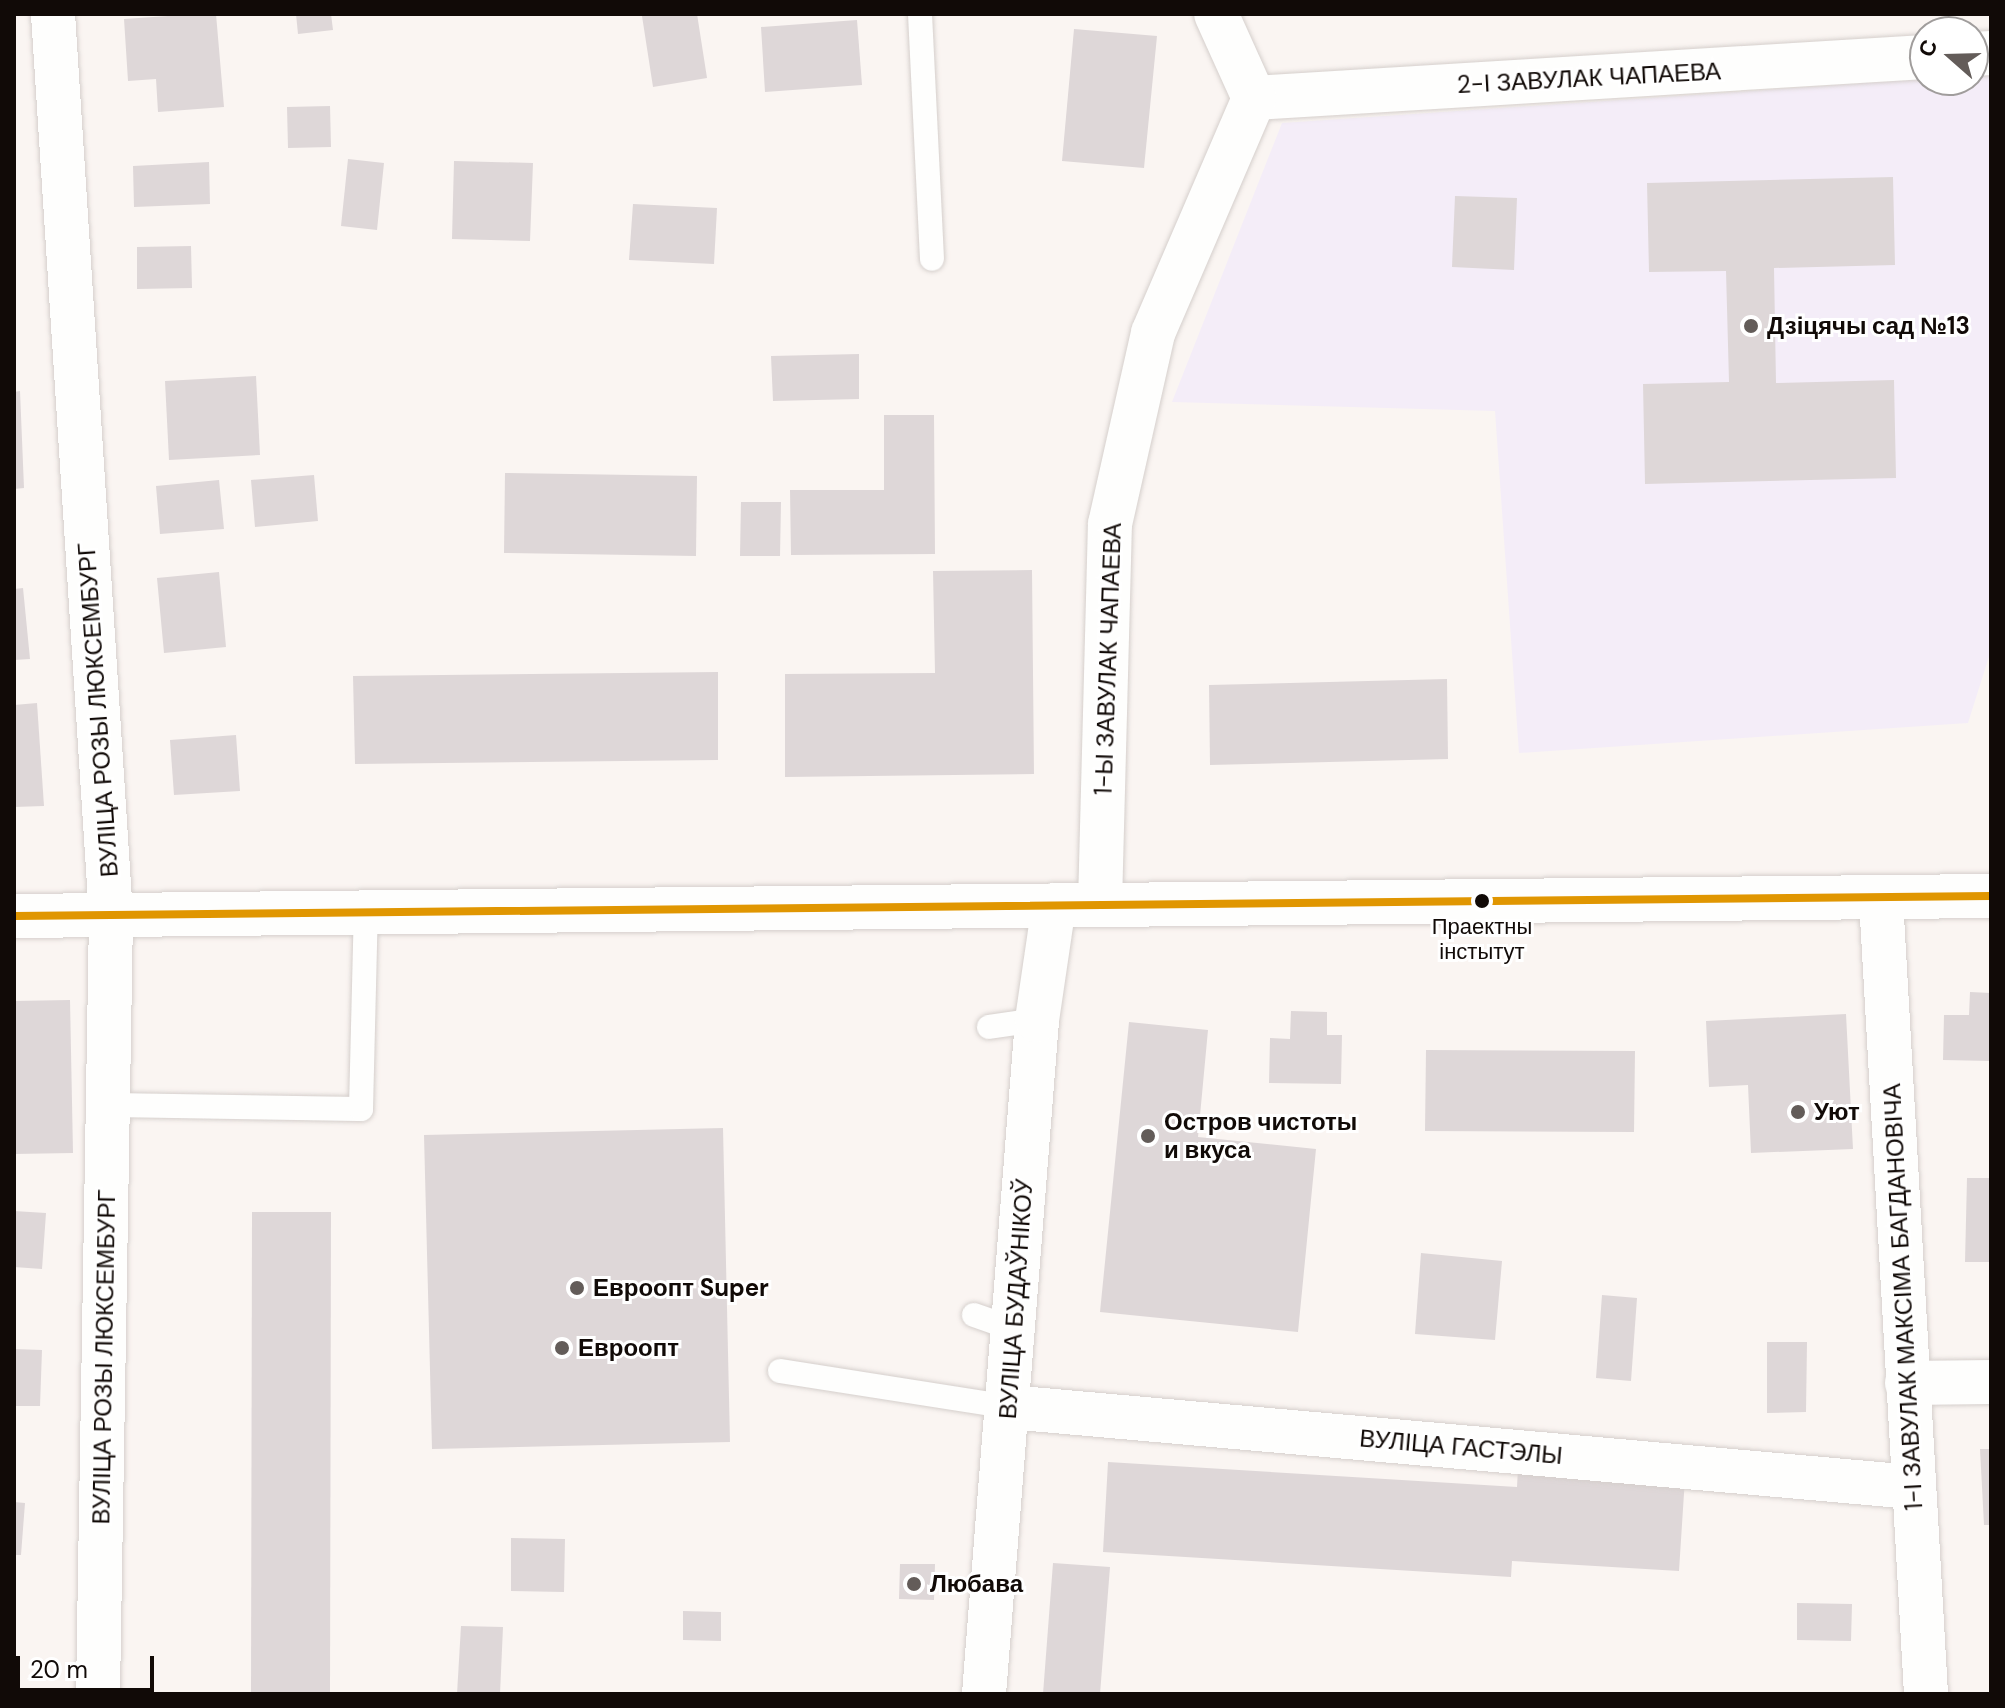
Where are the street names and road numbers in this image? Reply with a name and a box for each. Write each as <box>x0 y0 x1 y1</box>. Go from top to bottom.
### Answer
street label: 2-І ЗАВУЛАК ЧАПАЕВА <box>1456 57 1722 99</box>
street label: 1-Ы ЗАВУЛАК ЧАПАЕВА <box>1089 522 1127 796</box>
street label: ВУЛІЦА РОЗЫ ЛЮКСЕМБУРГ <box>72 542 124 878</box>
street label: 1-І ЗАВУЛАК МАКСІМА БАГДАНОВІЧА <box>1877 1083 1929 1511</box>
street label: ВУЛІЦА БУДАЎНІКОЎ <box>993 1178 1039 1420</box>
street label: ВУЛІЦА РОЗЫ ЛЮКСЕМБУРГ <box>87 1189 121 1525</box>
street label: ВУЛІЦА ГАСТЭЛЫ <box>1358 1424 1564 1470</box>

